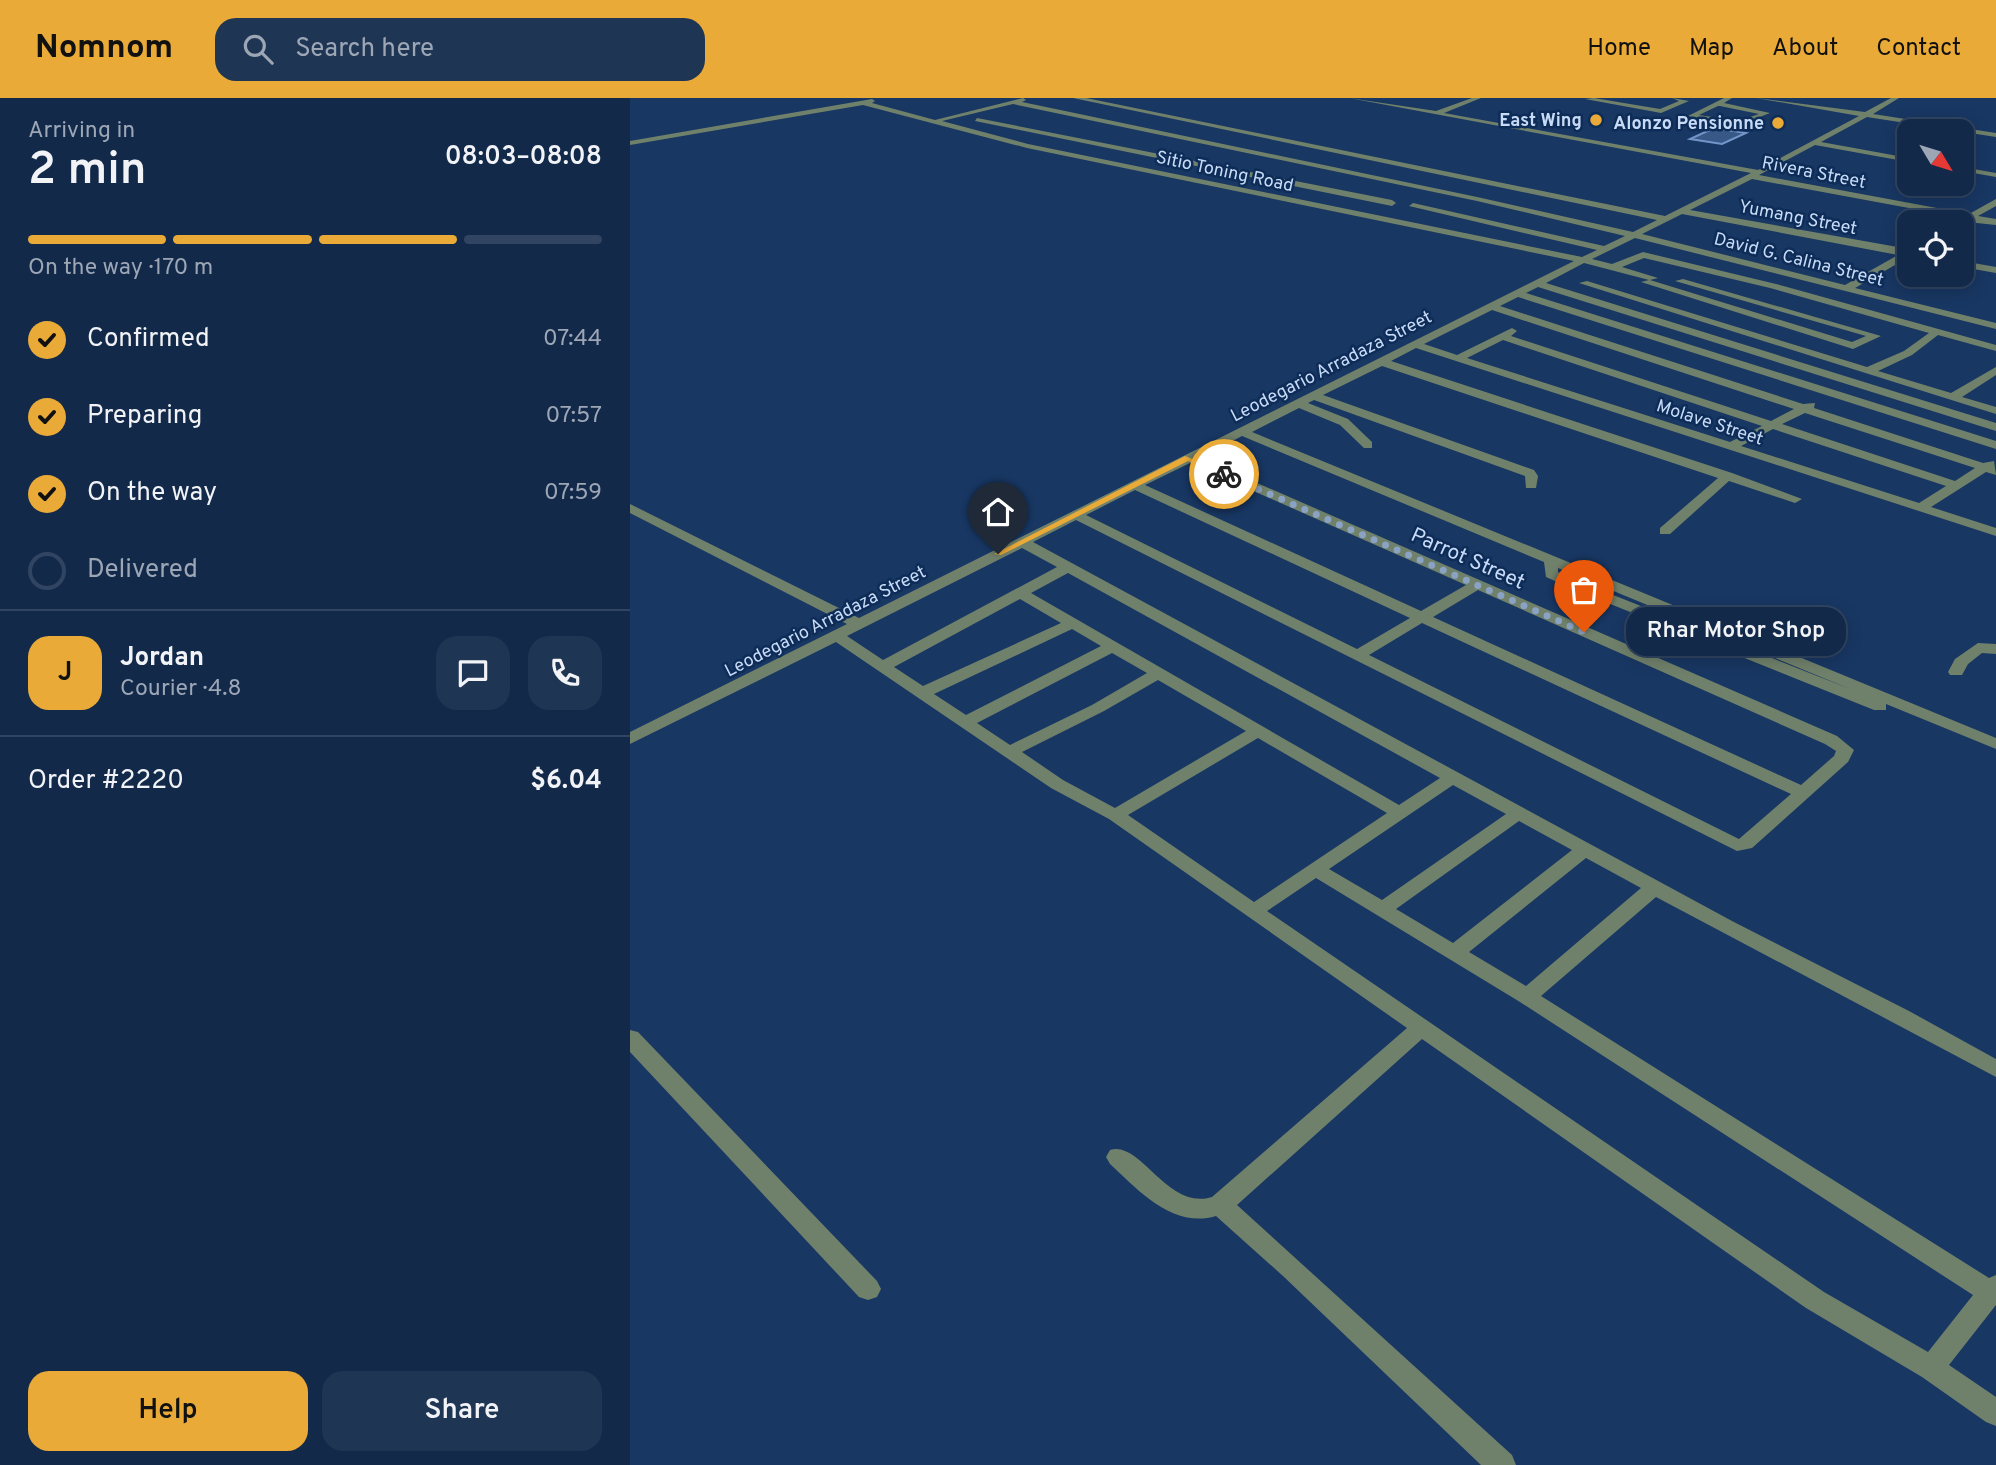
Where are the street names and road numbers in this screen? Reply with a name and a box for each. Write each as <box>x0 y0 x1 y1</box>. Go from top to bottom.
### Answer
street label: Sitio Toning Road <box>1154 147 1296 198</box>
street label: Rivera Street <box>1760 152 1868 195</box>
street label: Yumang Street <box>1737 196 1859 241</box>
street label: David G. Calina Street <box>1711 228 1886 293</box>
street label: Leodegario Arradaza Street <box>1227 306 1436 428</box>
street label: Molave Street <box>1653 395 1766 452</box>
street label: Parrot Street <box>1406 522 1529 597</box>
street label: Leodegario Arradaza Street <box>721 561 930 683</box>

